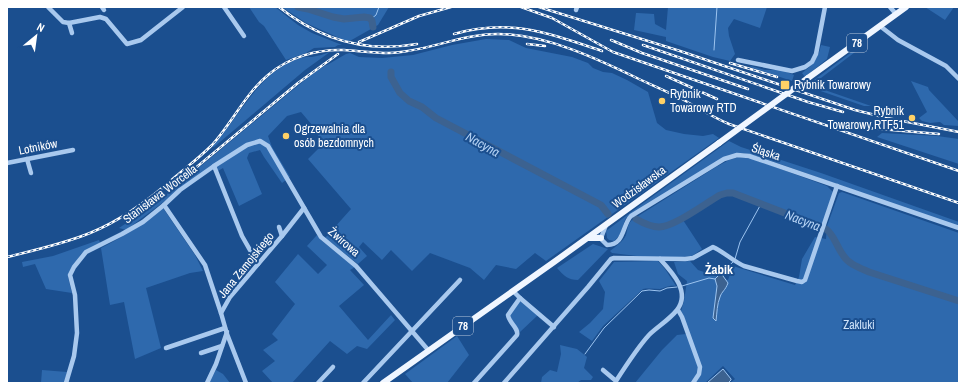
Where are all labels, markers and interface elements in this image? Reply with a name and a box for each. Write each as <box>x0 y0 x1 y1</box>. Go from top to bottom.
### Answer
north arrow <box>16 16 56 56</box>
text: N <box>35 20 47 35</box>
road number: 78 <box>847 34 867 52</box>
place label: Rybnik Towarowy <box>794 77 871 93</box>
marker: Rybnik Towarowy <box>779 79 791 91</box>
place label: Rybnik Towarowy RTD <box>670 86 737 116</box>
marker: Rybnik Towarowy RTD <box>657 96 667 106</box>
place label: Rybnik Towarowy RTF51 <box>828 103 905 133</box>
marker: Rybnik Towarowy RTF51 <box>907 113 917 123</box>
place label: Ogrzewalnia dla osób bezdomnych <box>294 121 374 151</box>
water label: Nacyna <box>463 128 503 161</box>
marker: Ogrzewalnia dla osób bezdomnych <box>281 131 291 141</box>
street label: Lotników <box>17 135 60 159</box>
street label: Śląska <box>749 140 783 164</box>
street label: Stanisława Worcella <box>120 161 201 227</box>
street label: Wodzisławska <box>609 162 669 212</box>
water label: Nacyna <box>783 206 823 235</box>
street label: Żwirowa <box>325 224 364 261</box>
street label: Jana Zamojskiego <box>214 229 278 301</box>
district label: Żabik <box>705 261 733 278</box>
road number: 78 <box>453 317 473 335</box>
park label: Zakluki <box>843 317 875 333</box>

